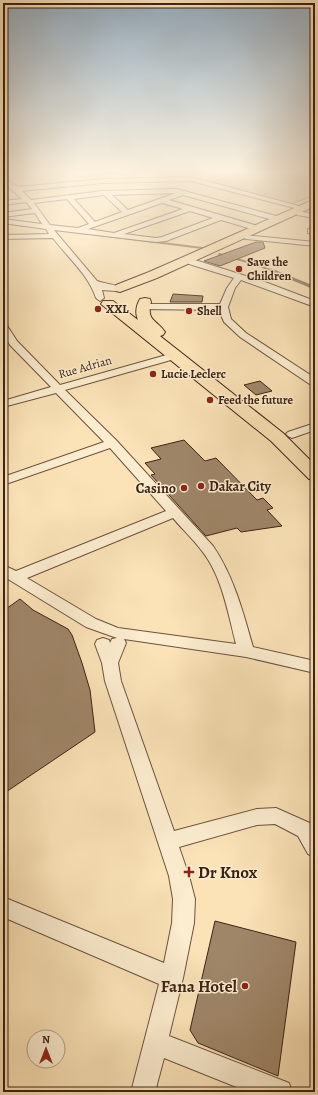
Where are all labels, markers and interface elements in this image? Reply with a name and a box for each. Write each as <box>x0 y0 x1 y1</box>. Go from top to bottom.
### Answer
place label: Save the Children <box>247 254 291 284</box>
marker: Save the Children <box>234 264 244 274</box>
place label: XXL <box>106 301 129 317</box>
place label: Shell <box>197 303 223 319</box>
marker: XXL <box>93 304 103 314</box>
marker: Shell <box>184 306 194 316</box>
street label: Rue Adrian <box>57 352 114 382</box>
place label: Lucie Leclerc <box>161 366 226 382</box>
marker: Lucie Leclerc <box>148 369 158 379</box>
place label: Feed the future <box>218 392 294 408</box>
marker: Feed the future <box>205 395 215 405</box>
place label: Dakar City <box>209 477 272 496</box>
place label: Casino <box>136 479 176 498</box>
marker: Dakar City <box>196 481 206 491</box>
marker: Casino <box>179 483 189 493</box>
place label: Dr Knox <box>198 861 258 884</box>
marker: Dr Knox <box>183 866 195 878</box>
place label: Fana Hotel <box>161 975 238 998</box>
marker: Fana Hotel <box>240 981 250 991</box>
north arrow <box>26 1029 66 1069</box>
text: N <box>42 1032 50 1047</box>

